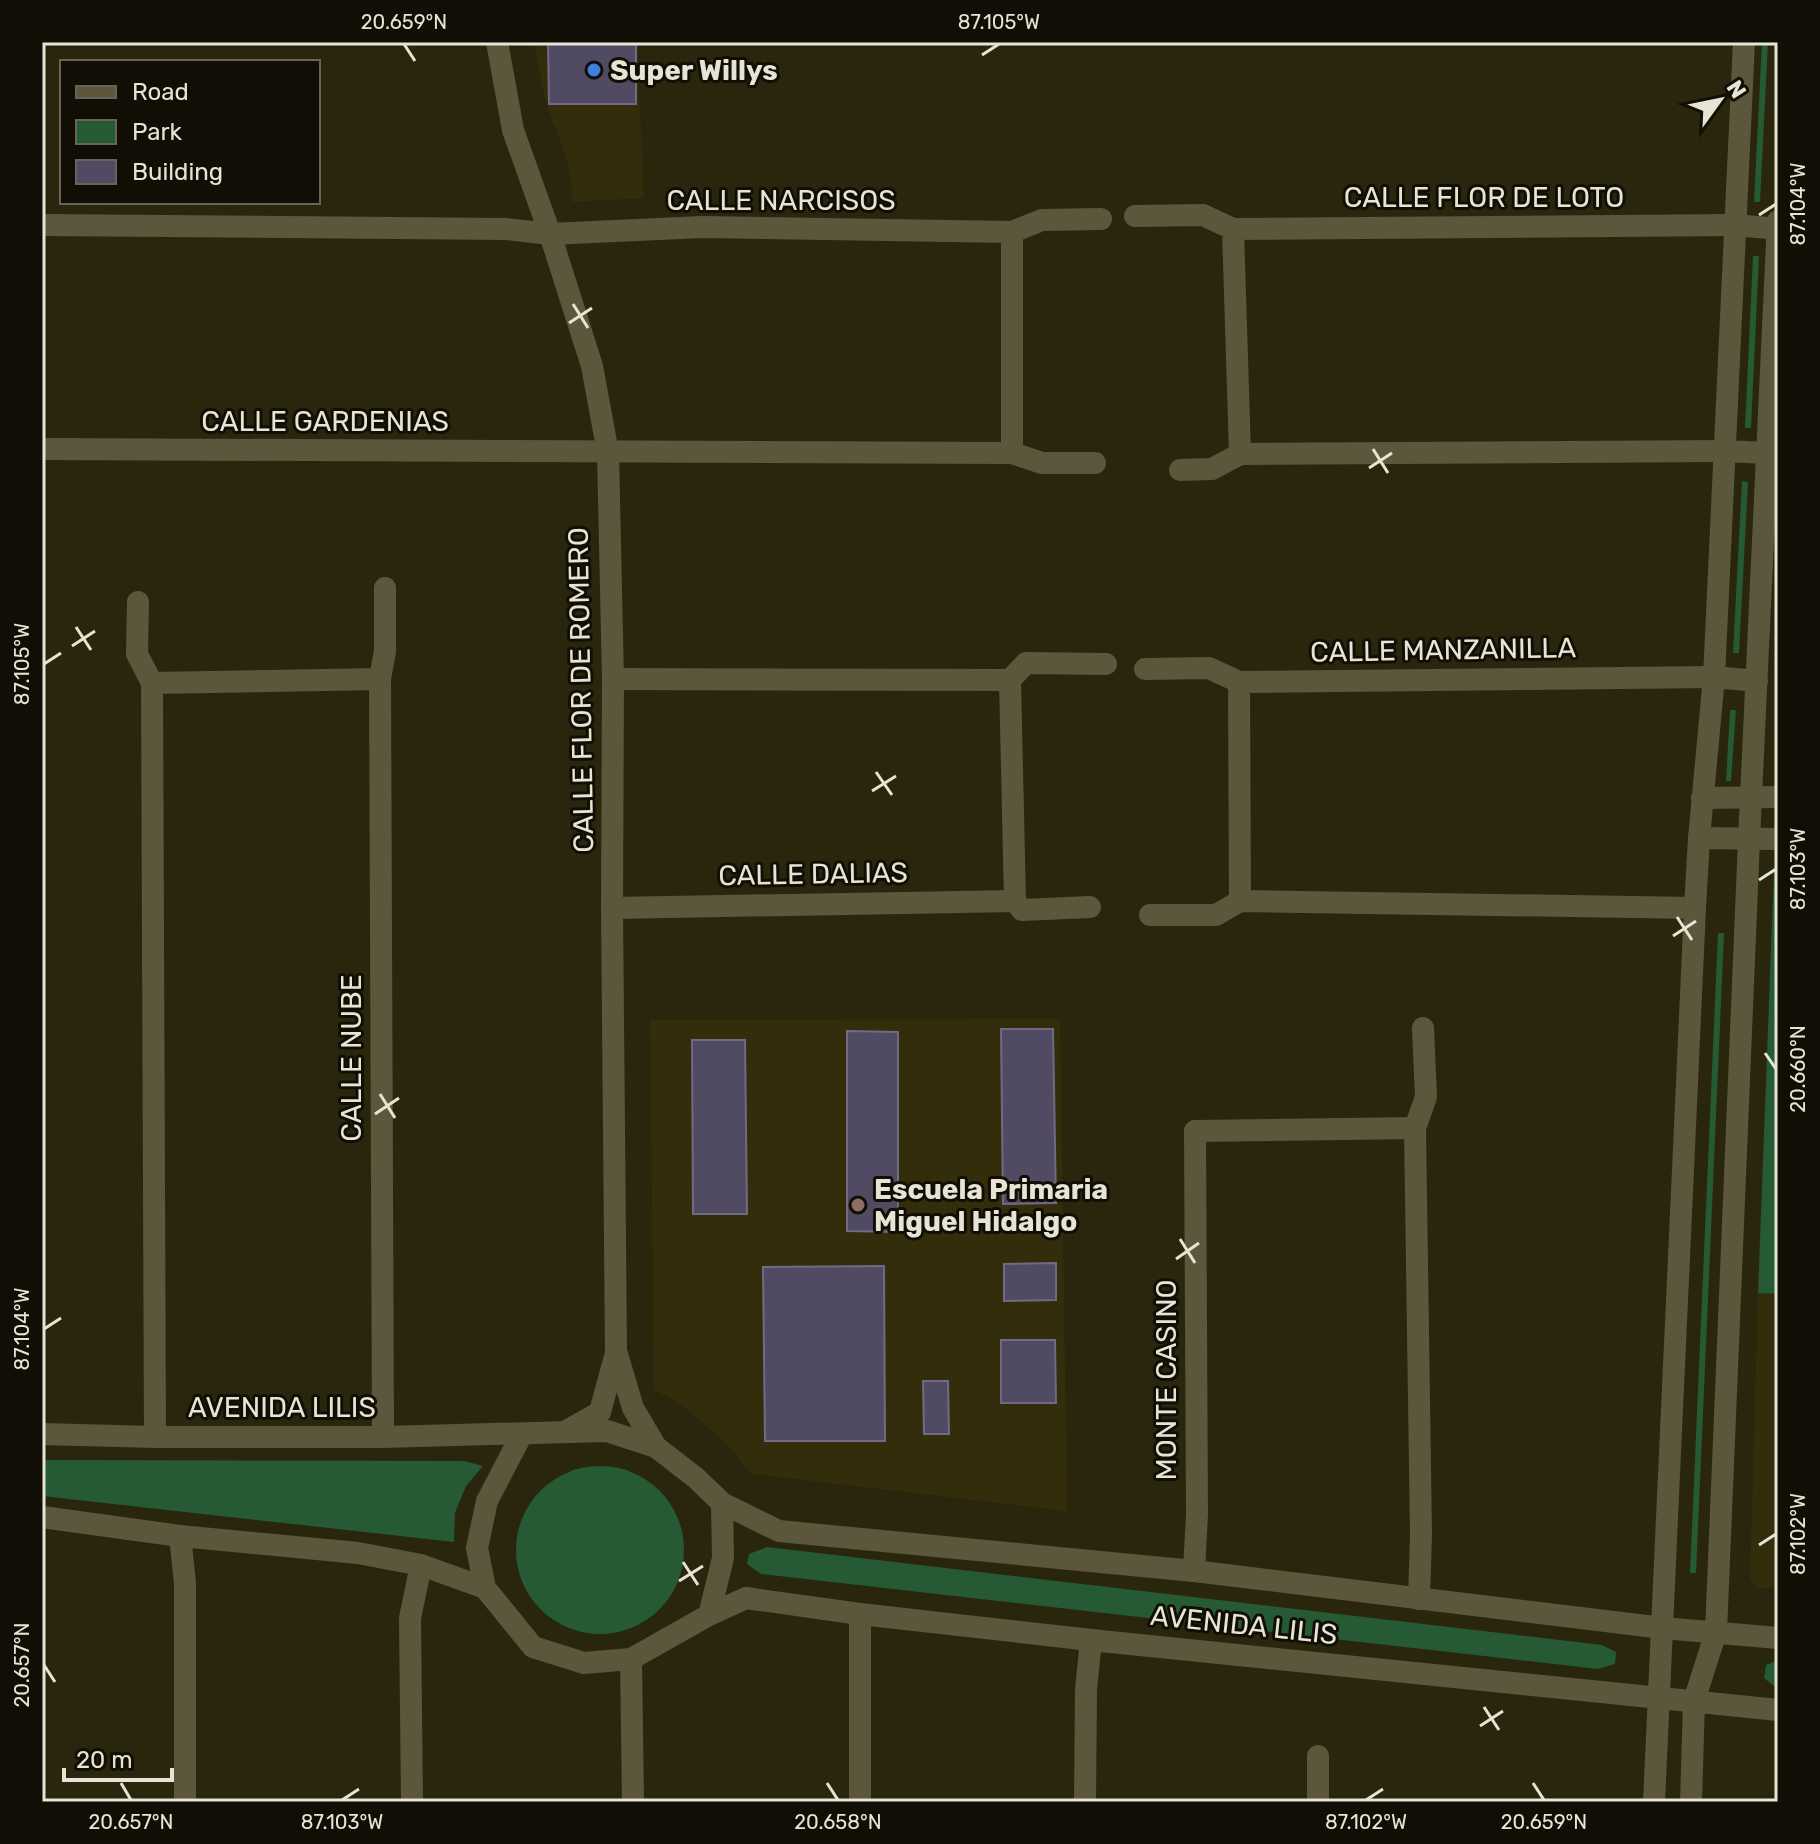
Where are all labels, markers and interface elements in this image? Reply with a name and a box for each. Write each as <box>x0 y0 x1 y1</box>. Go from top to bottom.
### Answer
text: 20.659°N <box>361 10 447 34</box>
text: 87.105°W <box>958 10 1040 34</box>
place label: Super Willys <box>610 54 778 87</box>
legend <box>60 60 320 204</box>
north arrow <box>1680 60 1760 140</box>
marker: Super Willys <box>585 61 603 79</box>
text: N <box>1721 75 1752 103</box>
text: Road <box>132 78 189 106</box>
text: Park <box>132 118 183 146</box>
text: Building <box>132 158 223 186</box>
text: 87.104°W <box>1786 163 1810 245</box>
street label: CALLE FLOR DE LOTO <box>1344 181 1624 214</box>
street label: CALLE NARCISOS <box>666 184 896 217</box>
street label: CALLE GARDENIAS <box>201 405 449 438</box>
street label: CALLE FLOR DE ROMERO <box>562 527 600 853</box>
text: 87.105°W <box>10 623 34 705</box>
street label: CALLE MANZANILLA <box>1310 631 1576 669</box>
text: 87.103°W <box>1786 828 1810 910</box>
street label: CALLE DALIAS <box>718 856 908 892</box>
street label: CALLE NUBE <box>335 974 368 1142</box>
text: 20.660°N <box>1786 1025 1810 1113</box>
place label: Escuela Primaria Miguel Hidalgo <box>874 1173 1108 1238</box>
marker: Escuela Primaria Miguel Hidalgo <box>849 1196 867 1214</box>
street label: MONTE CASINO <box>1150 1279 1183 1481</box>
text: 87.104°W <box>10 1288 34 1370</box>
street label: AVENIDA LILIS <box>188 1391 376 1424</box>
text: 87.102°W <box>1786 1493 1810 1575</box>
street label: AVENIDA LILIS <box>1149 1599 1339 1651</box>
text: 20.657°N <box>10 1623 34 1707</box>
scale bar <box>64 1732 172 1782</box>
text: 20 m <box>76 1746 133 1774</box>
text: 20.657°N <box>89 1810 173 1834</box>
text: 87.103°W <box>301 1810 383 1834</box>
text: 20.658°N <box>794 1810 882 1834</box>
text: 87.102°W <box>1325 1810 1407 1834</box>
text: 20.659°N <box>1501 1810 1587 1834</box>

